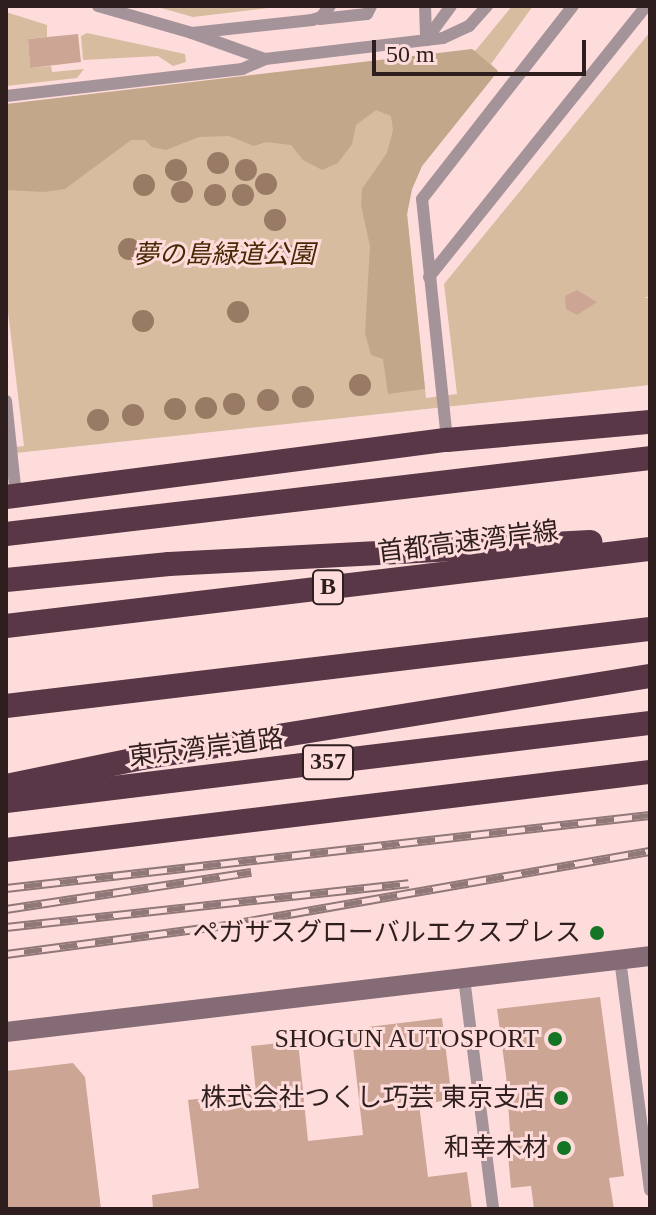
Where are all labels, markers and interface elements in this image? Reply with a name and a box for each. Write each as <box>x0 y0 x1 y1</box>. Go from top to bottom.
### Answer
scale bar <box>376 24 590 74</box>
text: 50 m <box>386 41 435 67</box>
park label: 夢の島緑道公園 <box>133 239 315 271</box>
street label: 首都高速湾岸線 <box>376 515 560 569</box>
road number: B <box>310 567 346 607</box>
street label: 東京湾岸道路 <box>127 723 285 773</box>
road number: 357 <box>302 742 354 782</box>
place label: ペガサスグローバルエクスプレス <box>191 917 581 949</box>
marker: ペガサスグローバルエクスプレス <box>588 924 606 942</box>
place label: SHOGUN AUTOSPORT <box>273 1023 539 1055</box>
marker: SHOGUN AUTOSPORT <box>546 1030 564 1048</box>
place label: 株式会社つくし巧芸 東京支店 <box>201 1082 545 1114</box>
marker: 株式会社つくし巧芸 東京支店 <box>552 1089 570 1107</box>
place label: 和幸木材 <box>444 1132 548 1164</box>
marker: 和幸木材 <box>555 1139 573 1157</box>

